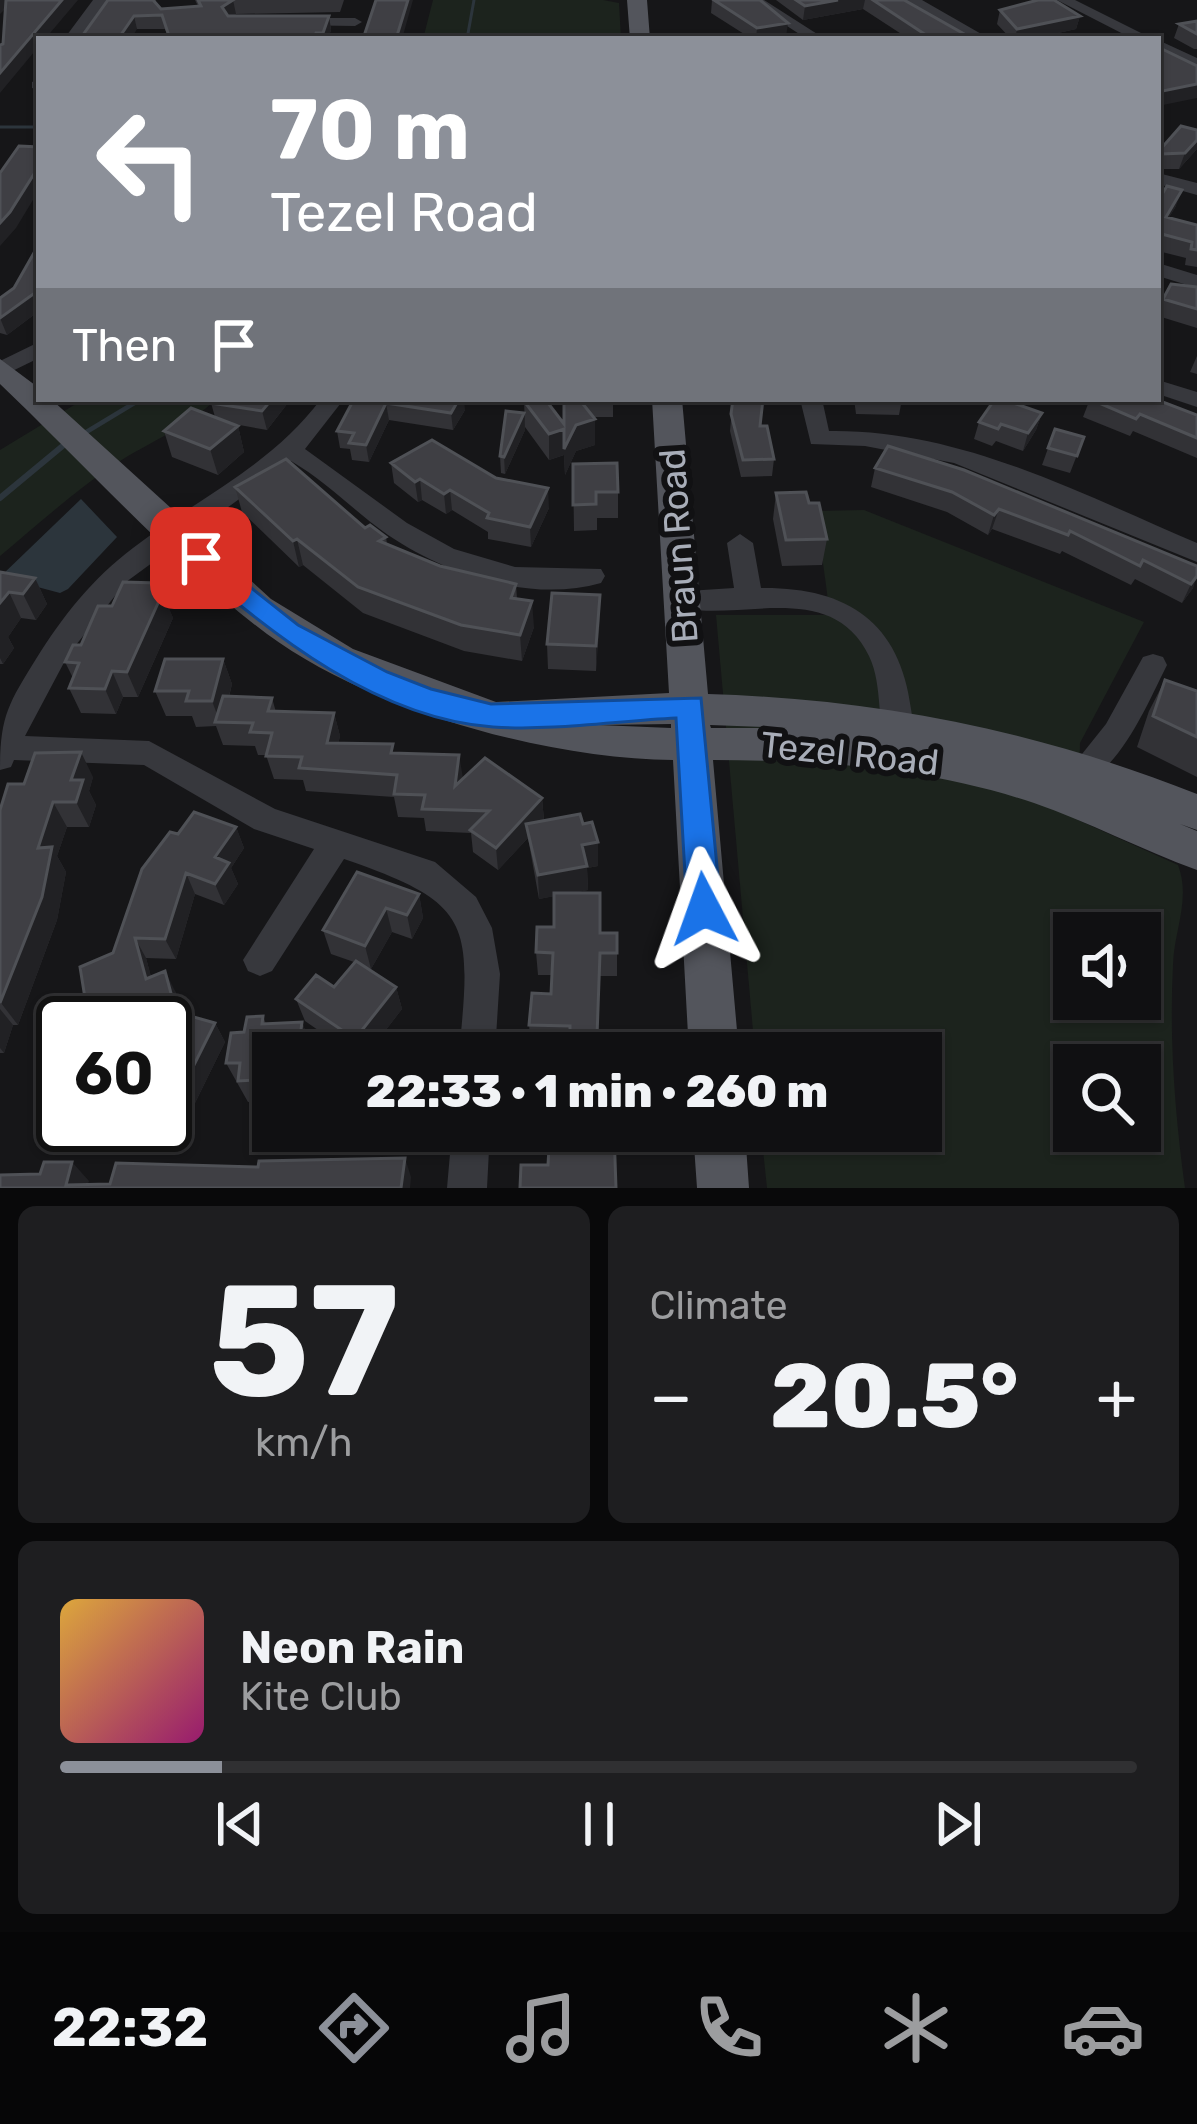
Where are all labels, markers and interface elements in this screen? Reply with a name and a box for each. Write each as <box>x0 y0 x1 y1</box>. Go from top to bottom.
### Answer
text: 70 m <box>270 80 470 180</box>
icon: left <box>72 84 228 240</box>
text: Tezel Road <box>270 181 538 245</box>
icon: arrive <box>201 312 267 378</box>
text: Then <box>72 319 177 372</box>
street label: Braun Road <box>650 447 707 645</box>
pin <box>150 507 252 609</box>
icon: arrive <box>168 525 234 591</box>
street label: Tezel Road <box>759 723 941 784</box>
position arrow <box>641 846 767 972</box>
map controls <box>1053 912 1161 1152</box>
button: sound <box>1053 912 1161 1020</box>
speed limit sign: 60 <box>36 996 192 1152</box>
button: search <box>1053 1044 1161 1152</box>
text: 22:33 · 1 min · 260 m <box>366 1065 828 1118</box>
text: 57 <box>209 1249 399 1434</box>
text: Climate <box>650 1283 788 1329</box>
text: 20.5° <box>770 1343 1018 1450</box>
text: − <box>650 1357 692 1436</box>
text: + <box>1096 1357 1137 1436</box>
text: km/h <box>255 1420 352 1466</box>
text: Neon Rain <box>240 1621 465 1674</box>
text: Kite Club <box>240 1674 402 1720</box>
icon: previous <box>207 1791 273 1857</box>
icon: pause <box>566 1791 632 1857</box>
icon: next <box>925 1791 991 1857</box>
icon: directions <box>312 1986 396 2070</box>
icon: music <box>499 1986 583 2070</box>
icon: phone <box>687 1986 771 2070</box>
icon: climate <box>874 1986 958 2070</box>
icon: car <box>1061 1986 1145 2070</box>
text: 22:32 <box>52 1996 208 2060</box>

